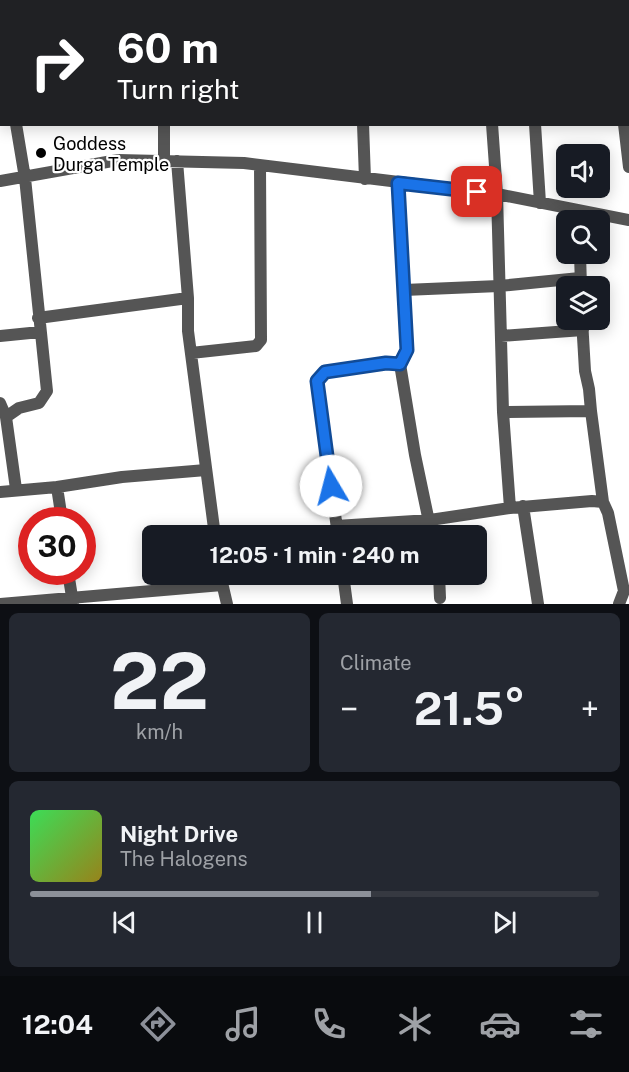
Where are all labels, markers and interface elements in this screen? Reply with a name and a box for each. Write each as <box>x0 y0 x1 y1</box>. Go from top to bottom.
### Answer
text: 60 m <box>117 23 219 72</box>
icon: right <box>18 24 96 102</box>
text: Turn right <box>117 73 240 105</box>
place label: Goddess Durga Temple <box>53 133 169 175</box>
map controls <box>556 144 610 330</box>
button: sound <box>556 144 610 198</box>
marker: Goddess Durga Temple <box>34 146 48 160</box>
pin <box>451 166 502 217</box>
icon: arrive <box>460 175 493 208</box>
button: search <box>556 210 610 264</box>
button: layers <box>556 276 610 330</box>
position arrow <box>299 454 363 518</box>
speed limit sign: 30 <box>18 507 96 585</box>
text: 12:05 · 1 min · 240 m <box>210 542 419 568</box>
text: 22 <box>110 635 209 727</box>
text: Climate <box>340 651 412 675</box>
text: 21.5° <box>414 682 525 735</box>
text: − <box>340 690 358 728</box>
text: + <box>581 690 599 728</box>
text: km/h <box>136 720 183 744</box>
text: Night Drive <box>120 821 238 847</box>
text: The Halogens <box>120 847 248 871</box>
icon: previous <box>108 906 141 939</box>
icon: pause <box>298 906 331 939</box>
icon: next <box>488 906 521 939</box>
icon: directions <box>137 1003 179 1045</box>
icon: music <box>222 1003 264 1045</box>
icon: phone <box>308 1003 350 1045</box>
icon: climate <box>394 1003 436 1045</box>
icon: car <box>479 1003 521 1045</box>
icon: filters <box>565 1003 607 1045</box>
text: 12:04 <box>22 1008 93 1040</box>

